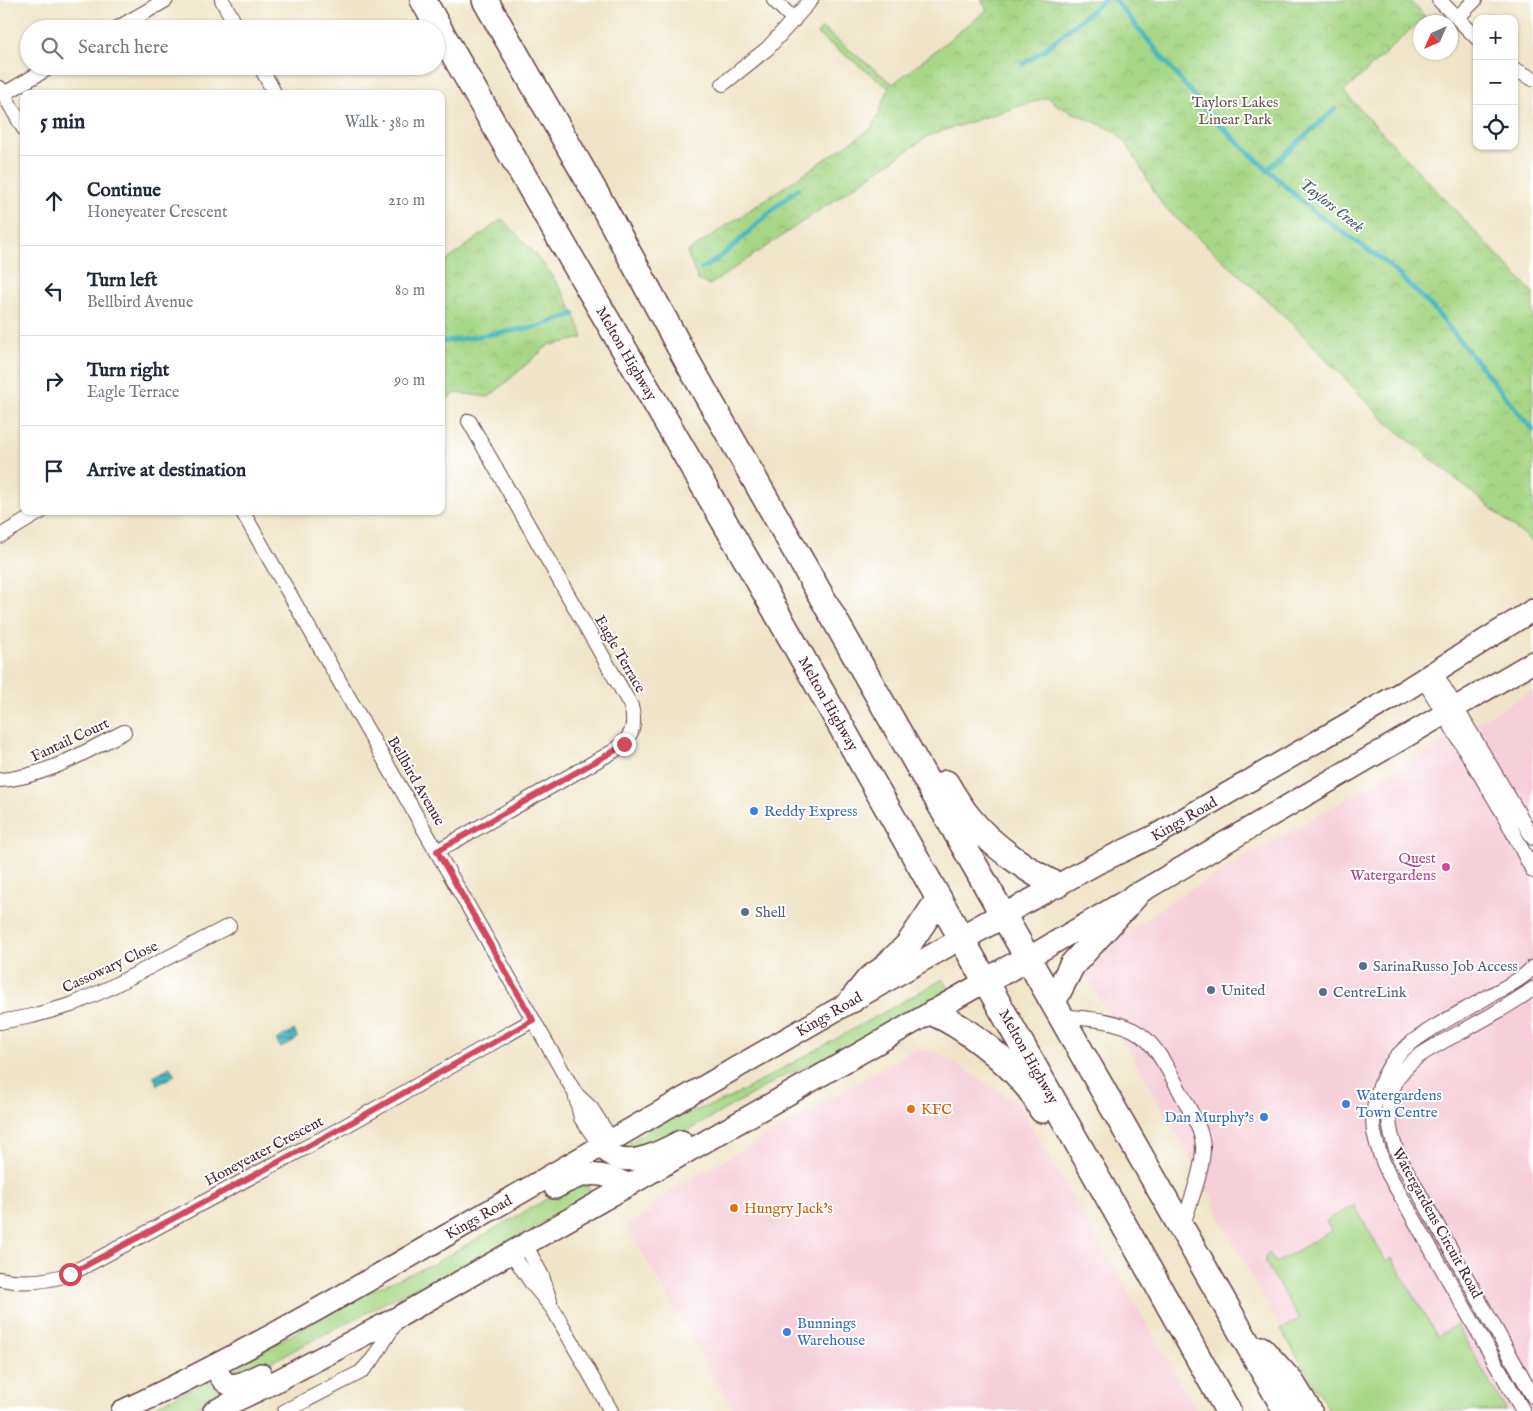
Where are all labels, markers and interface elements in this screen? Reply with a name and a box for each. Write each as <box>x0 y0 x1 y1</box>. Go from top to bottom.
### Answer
north arrow <box>1413 15 1458 60</box>
map controls <box>1473 15 1518 150</box>
button: + <box>1473 15 1518 60</box>
search box <box>20 20 445 75</box>
icon: search <box>38 34 66 62</box>
text: Search here <box>78 36 169 60</box>
button: − <box>1473 60 1518 105</box>
park label: Taylors Lakes Linear Park <box>1192 93 1278 129</box>
button: locate <box>1473 105 1518 150</box>
text: 5 min <box>40 109 85 136</box>
text: Walk · 380 m <box>344 113 425 133</box>
water label: Taylors Creek <box>1295 174 1368 238</box>
text: Continue <box>87 179 161 203</box>
icon: ahead <box>40 187 68 215</box>
text: 210 m <box>388 191 425 211</box>
text: Honeyeater Crescent <box>87 203 227 223</box>
text: Turn left <box>87 269 158 293</box>
icon: left <box>40 277 68 305</box>
text: 80 m <box>395 281 425 301</box>
text: Bellbird Avenue <box>87 293 193 313</box>
street label: Melton Highway <box>592 303 662 405</box>
text: Turn right <box>87 359 169 383</box>
icon: right <box>40 367 68 395</box>
text: 90 m <box>394 371 425 391</box>
text: Eagle Terrace <box>87 383 179 403</box>
icon: arrive <box>40 457 68 485</box>
text: Arrive at destination <box>87 459 246 483</box>
street label: Eagle Terrace <box>590 612 650 696</box>
street label: Melton Highway <box>794 653 863 755</box>
street label: Fantail Court <box>28 714 112 766</box>
street label: Bellbird Avenue <box>383 733 449 829</box>
route end <box>613 733 636 756</box>
street label: Kings Road <box>1147 792 1221 845</box>
place label: Reddy Express <box>764 802 858 821</box>
marker: Reddy Express <box>748 805 760 817</box>
place label: Quest Watergardens <box>1350 849 1436 885</box>
marker: Quest Watergardens <box>1440 861 1452 873</box>
place label: Shell <box>755 903 787 922</box>
marker: Shell <box>739 906 751 918</box>
street label: Cassowary Close <box>59 937 161 997</box>
place label: SarinaRusso Job Access <box>1373 957 1518 976</box>
marker: SarinaRusso Job Access <box>1357 960 1369 972</box>
place label: United <box>1221 981 1266 1000</box>
place label: CentreLink <box>1333 983 1408 1002</box>
marker: United <box>1205 984 1217 996</box>
marker: CentreLink <box>1317 986 1329 998</box>
street label: Kings Road <box>792 987 866 1041</box>
street label: Melton Highway <box>995 1006 1064 1108</box>
place label: Watergardens Town Centre <box>1356 1086 1442 1122</box>
marker: Watergardens Town Centre <box>1340 1098 1352 1110</box>
place label: KFC <box>921 1100 952 1119</box>
marker: KFC <box>905 1103 917 1115</box>
place label: Dan Murphy's <box>1164 1108 1254 1127</box>
marker: Dan Murphy's <box>1258 1111 1270 1123</box>
street label: Honeyeater Crescent <box>201 1112 327 1190</box>
street label: Watergardens Circuit Road <box>1388 1144 1487 1303</box>
street label: Kings Road <box>442 1190 516 1244</box>
place label: Hungry Jack's <box>744 1199 833 1218</box>
marker: Hungry Jack's <box>728 1202 740 1214</box>
route start <box>59 1263 82 1286</box>
place label: Bunnings Warehouse <box>797 1314 865 1350</box>
marker: Bunnings Warehouse <box>781 1326 793 1338</box>

